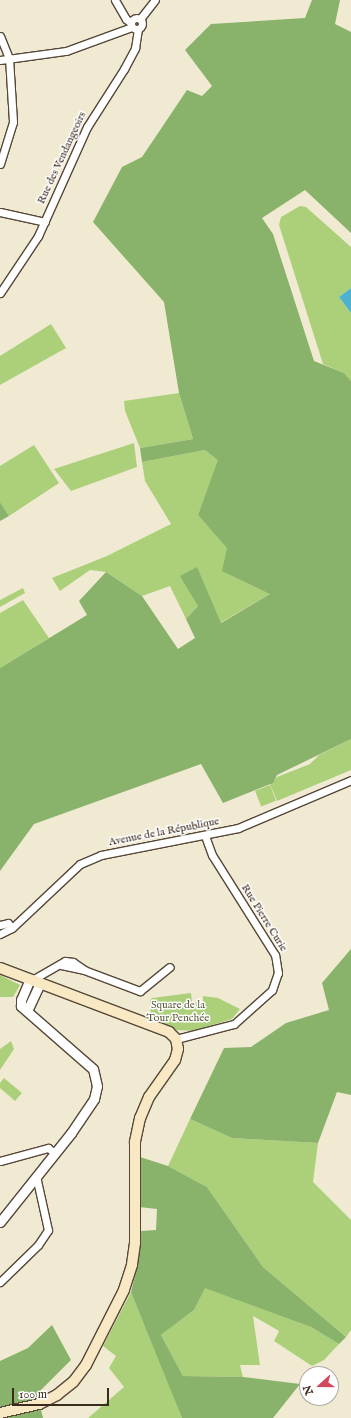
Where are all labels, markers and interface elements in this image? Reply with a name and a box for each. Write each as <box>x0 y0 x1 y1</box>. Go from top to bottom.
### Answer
street label: Rue des Vendangeoirs <box>35 110 89 206</box>
street label: Avenue de la République <box>108 815 220 849</box>
street label: Rue Pierre Curie <box>238 882 290 954</box>
park label: Square de la Tour Penchée <box>147 999 209 1025</box>
north arrow <box>299 1366 339 1406</box>
scale bar <box>14 1380 111 1406</box>
text: N <box>300 1383 317 1397</box>
text: 100 m <box>19 1387 47 1402</box>

